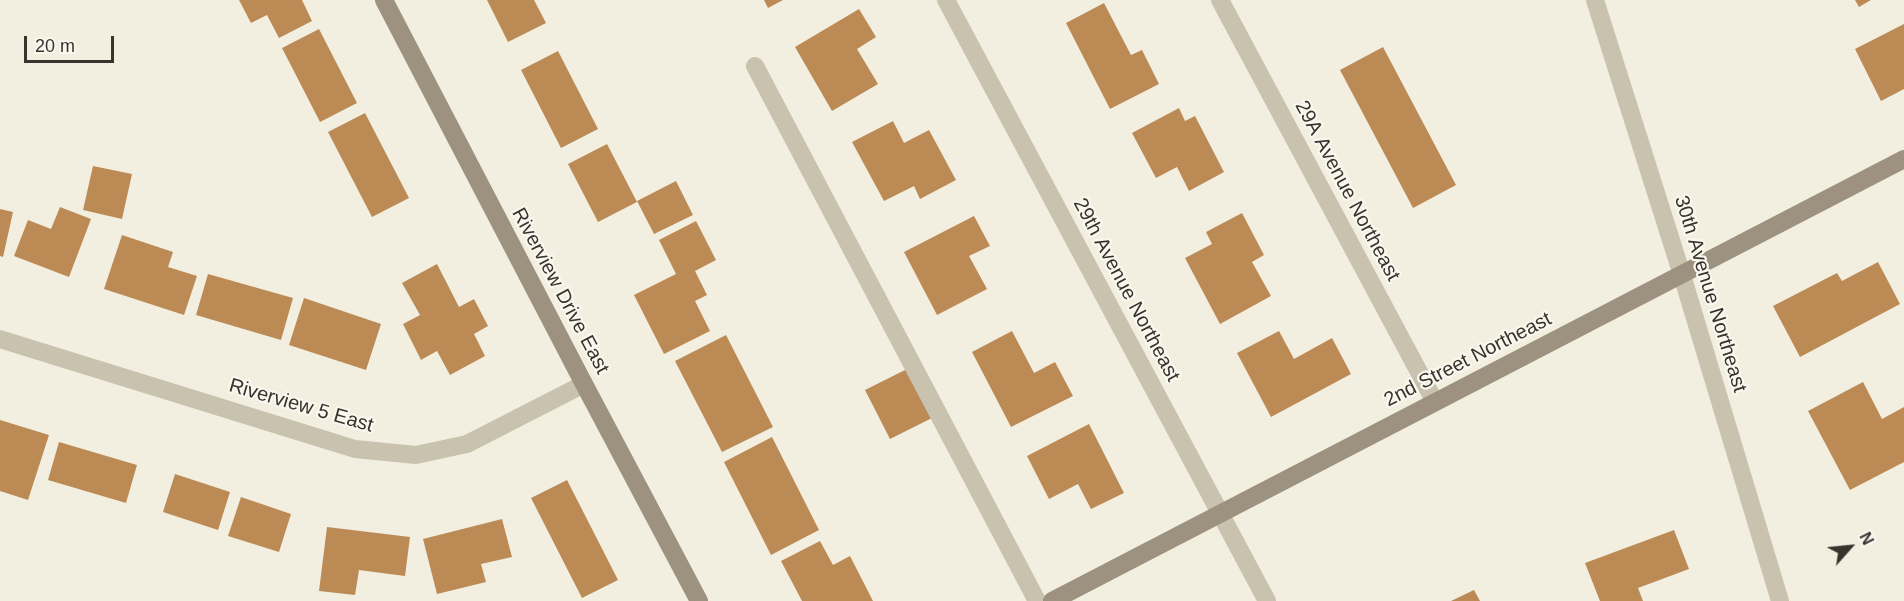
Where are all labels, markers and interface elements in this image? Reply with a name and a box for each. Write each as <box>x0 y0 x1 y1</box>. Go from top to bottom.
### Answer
scale bar <box>27 24 117 62</box>
text: 20 m <box>35 36 75 56</box>
street label: 29A Avenue Northeast <box>1289 97 1405 285</box>
street label: 30th Avenue Northeast <box>1669 193 1751 395</box>
street label: 29th Avenue Northeast <box>1067 194 1185 386</box>
street label: Riverview Drive East <box>506 204 614 378</box>
street label: 2nd Street Northeast <box>1380 307 1556 413</box>
street label: Riverview 5 East <box>226 374 376 438</box>
north arrow <box>1820 517 1880 577</box>
text: N <box>1856 530 1877 548</box>

